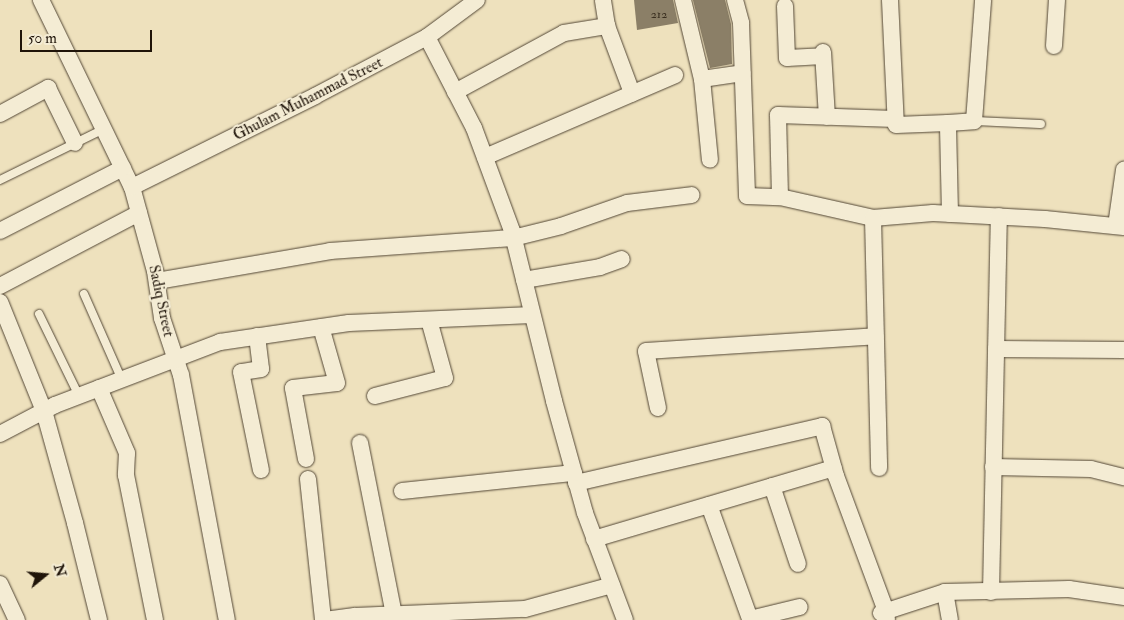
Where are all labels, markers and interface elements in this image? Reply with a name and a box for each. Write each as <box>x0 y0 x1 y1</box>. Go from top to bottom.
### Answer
house number: 212 <box>651 8 667 22</box>
scale bar <box>22 20 155 52</box>
text: 50 m <box>28 29 57 48</box>
street label: Ghulam Muhammad Street <box>230 53 386 145</box>
street label: Sadiq Street <box>145 263 177 339</box>
north arrow <box>20 550 70 600</box>
text: N <box>50 562 70 579</box>

